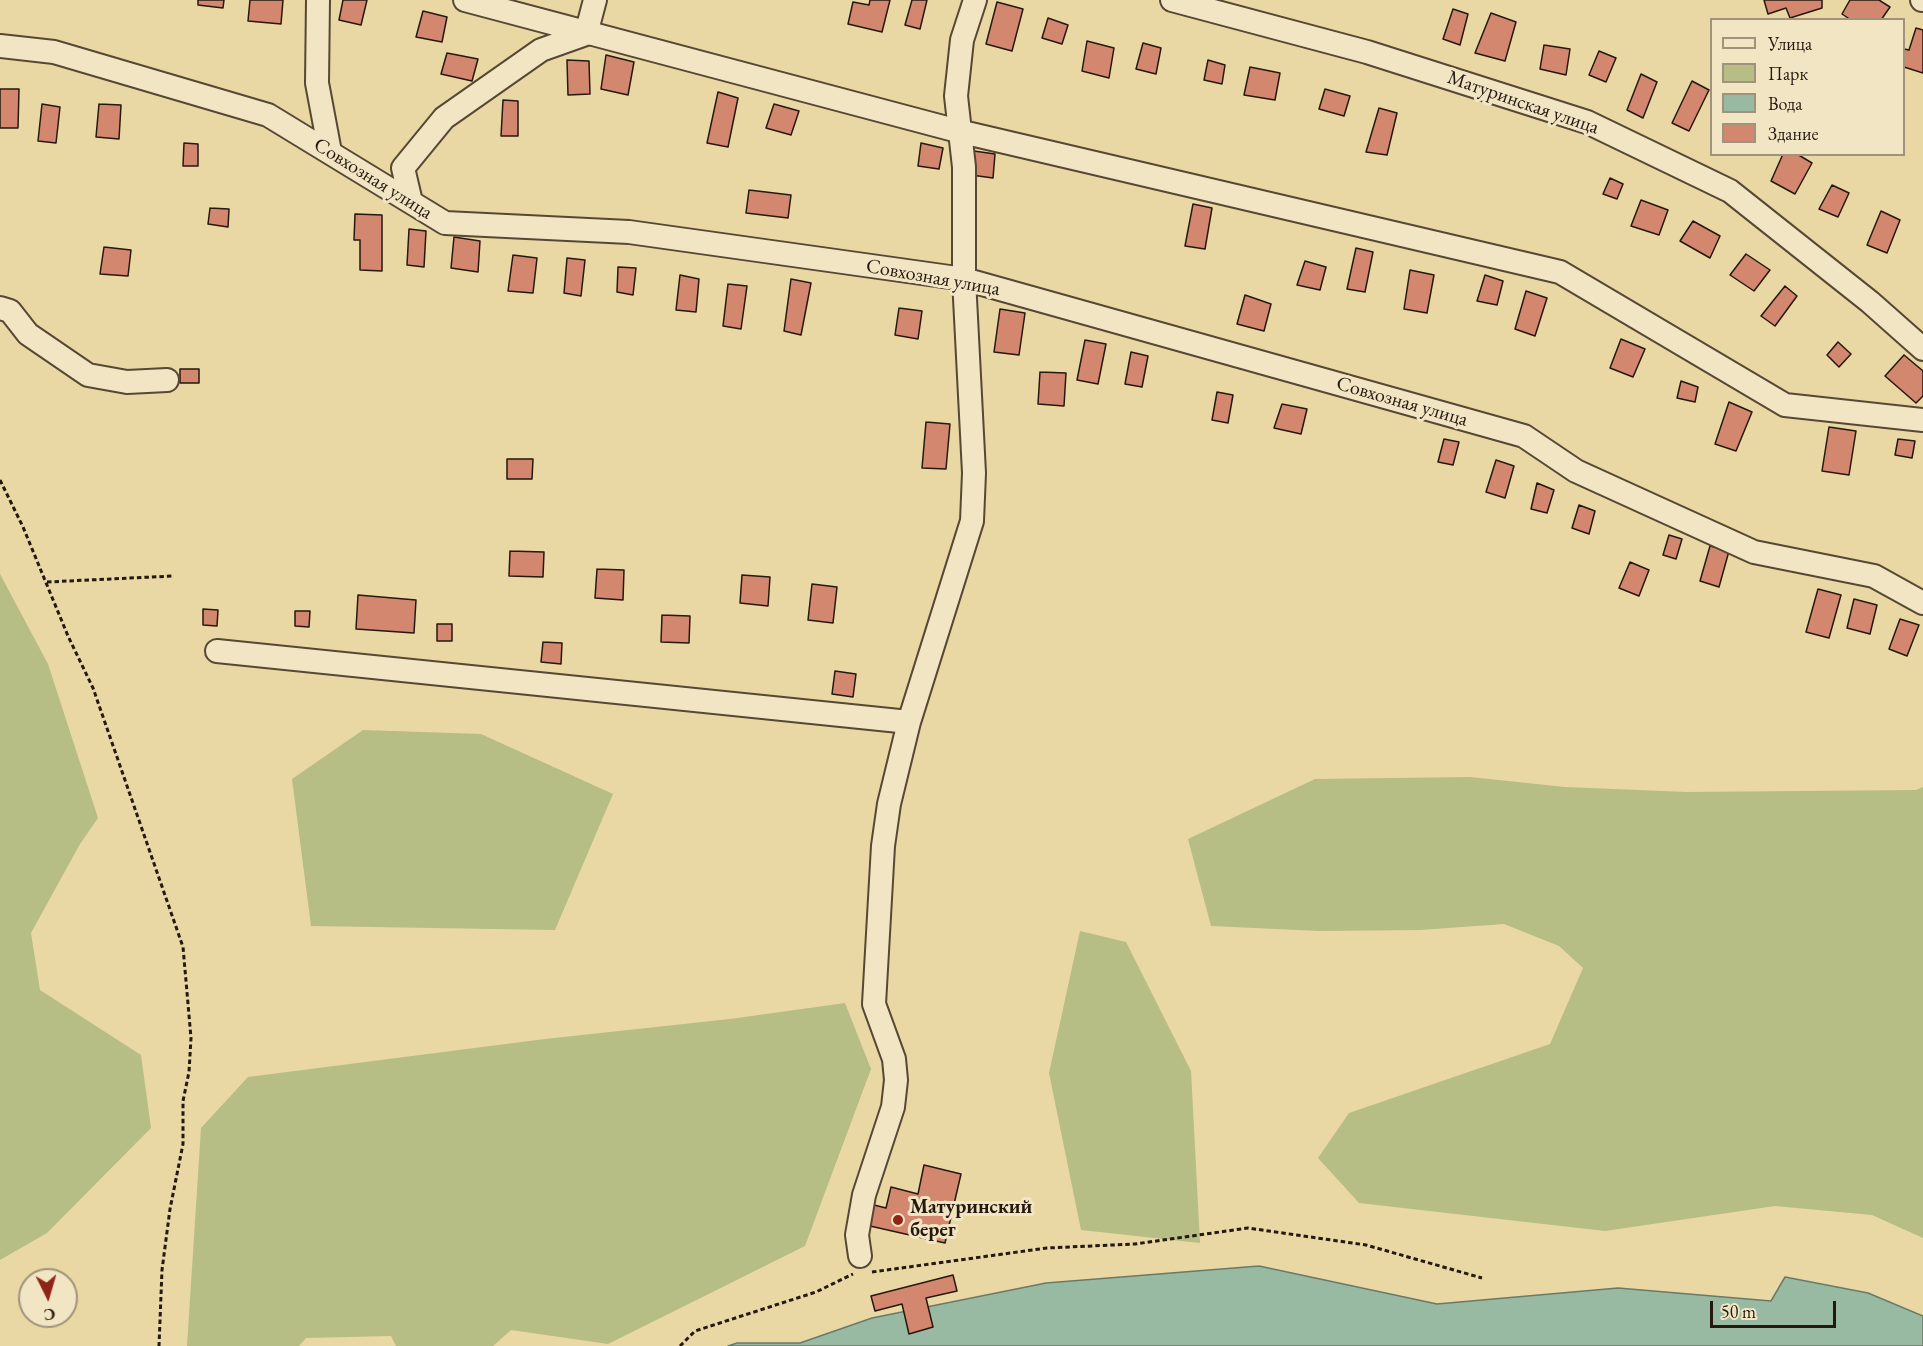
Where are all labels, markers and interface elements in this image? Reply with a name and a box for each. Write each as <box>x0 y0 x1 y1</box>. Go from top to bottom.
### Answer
legend <box>1710 18 1905 156</box>
text: Улица <box>1768 32 1812 55</box>
text: Парк <box>1768 62 1808 85</box>
street label: Матуринская улица <box>1444 66 1602 140</box>
text: Вода <box>1768 92 1802 115</box>
text: Здание <box>1768 122 1818 145</box>
street label: Совхозная улица <box>309 133 437 225</box>
street label: Совхозная улица <box>864 254 1002 302</box>
street label: Совхозная улица <box>1333 372 1471 432</box>
place label: Матуринский берег <box>910 1196 1032 1243</box>
marker: Матуринский берег <box>891 1213 905 1227</box>
north arrow <box>18 1268 78 1328</box>
scale bar <box>1713 1289 1839 1327</box>
text: 50 m <box>1721 1300 1756 1323</box>
text: С <box>43 1303 56 1325</box>

